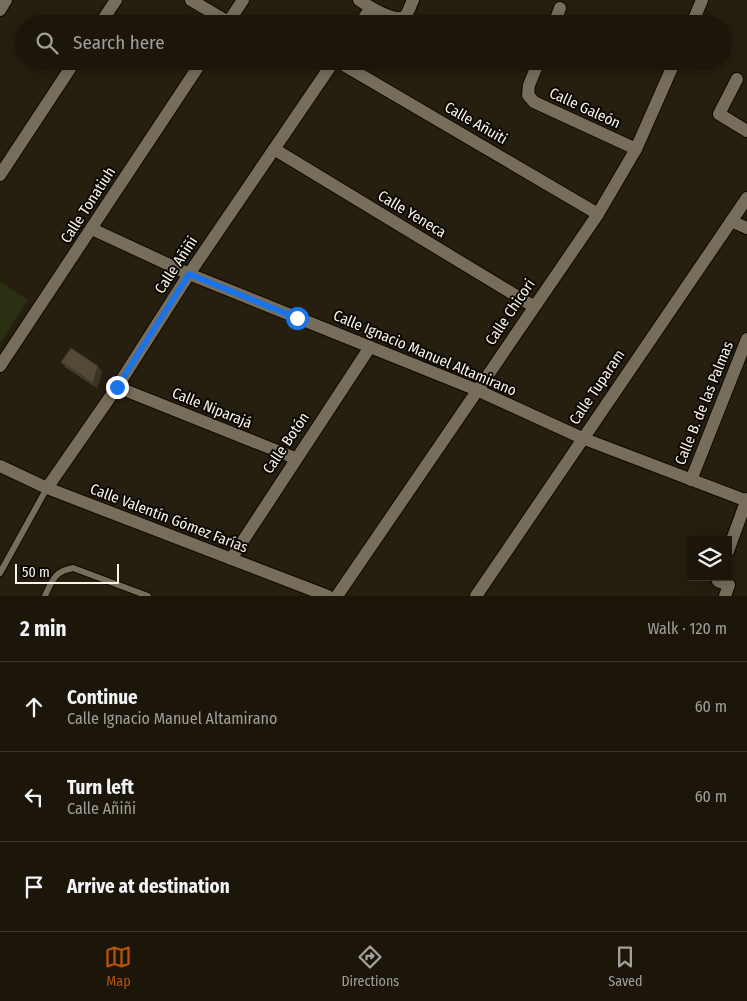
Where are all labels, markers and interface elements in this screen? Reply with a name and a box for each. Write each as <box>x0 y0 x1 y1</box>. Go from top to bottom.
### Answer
search box <box>15 15 732 70</box>
icon: search <box>33 29 61 57</box>
text: Search here <box>73 31 165 54</box>
street label: Calle Galeón <box>547 84 623 132</box>
street label: Calle Añuiti <box>441 98 511 148</box>
street label: Calle Tonatiuh <box>57 164 119 246</box>
street label: Calle Yeneca <box>375 187 449 241</box>
street label: Calle Añiñi <box>151 233 201 297</box>
street label: Calle Chicori <box>481 276 539 348</box>
street label: Calle Ignacio Manuel Altamirano <box>331 306 519 400</box>
route start <box>286 307 309 330</box>
street label: Calle B. de las Palmas <box>671 339 737 467</box>
street label: Calle Tuparam <box>565 346 629 428</box>
route end <box>106 376 129 399</box>
street label: Calle Niparajá <box>169 384 255 432</box>
street label: Calle Botón <box>259 409 313 477</box>
street label: Calle Valentín Gómez Farías <box>88 480 250 556</box>
map controls <box>687 536 732 581</box>
button: layers <box>687 536 732 581</box>
scale bar <box>15 561 119 584</box>
text: 50 m <box>22 564 50 581</box>
text: 2 min <box>20 616 67 642</box>
text: Walk · 120 m <box>648 619 727 638</box>
text: Continue <box>67 686 138 709</box>
icon: ahead <box>20 693 48 721</box>
text: 60 m <box>695 697 727 716</box>
text: Calle Ignacio Manuel Altamirano <box>67 709 277 728</box>
text: Turn left <box>67 776 134 799</box>
icon: left <box>20 783 48 811</box>
text: 60 m <box>695 787 727 806</box>
text: Calle Añiñi <box>67 799 136 818</box>
icon: arrive <box>20 873 48 901</box>
text: Arrive at destination <box>67 875 230 898</box>
tab: Map <box>104 943 132 990</box>
tab: Directions <box>341 943 399 990</box>
tab: Saved <box>608 943 643 990</box>

